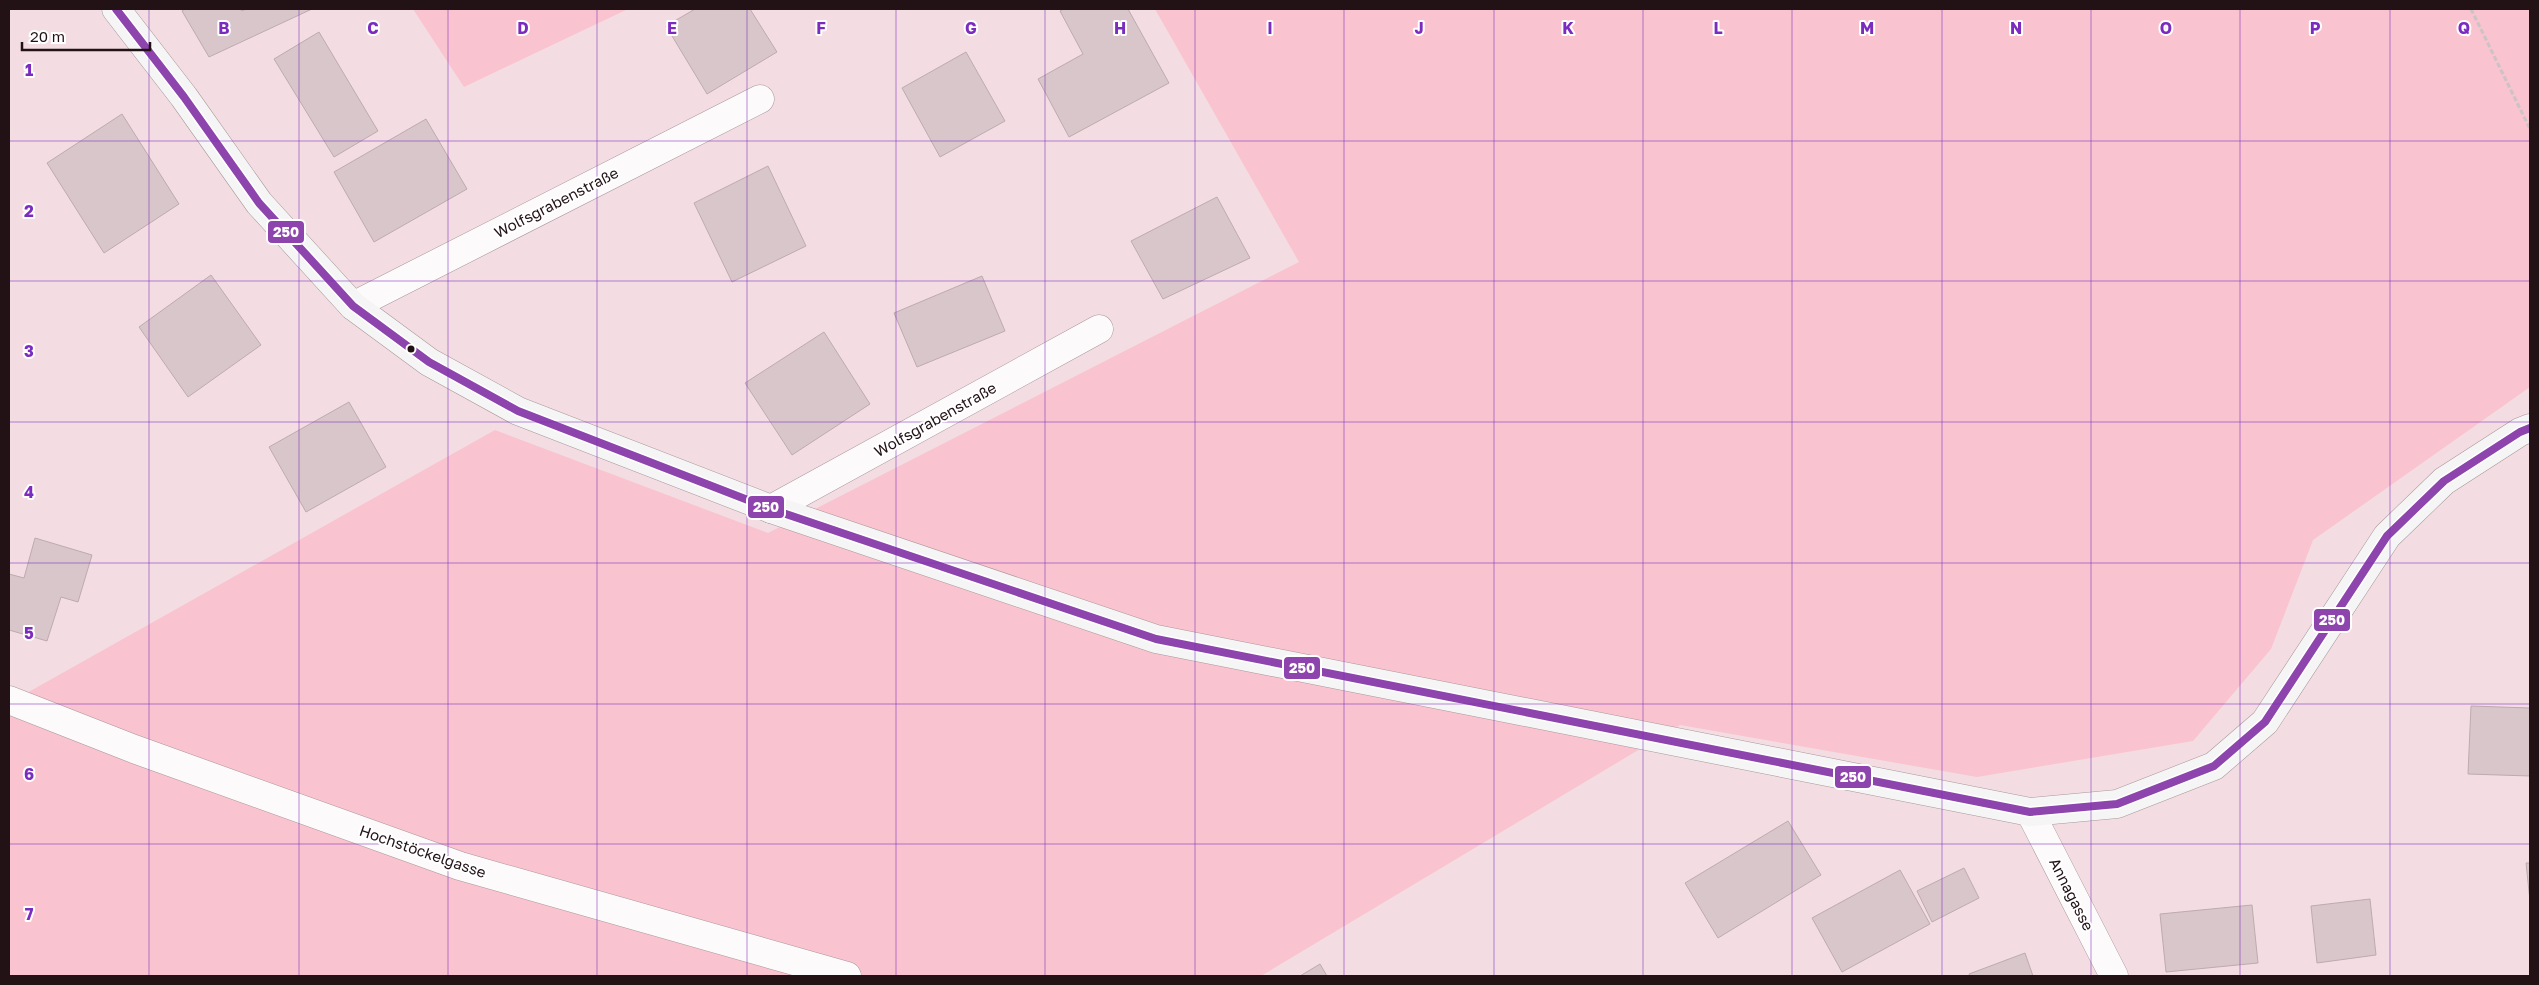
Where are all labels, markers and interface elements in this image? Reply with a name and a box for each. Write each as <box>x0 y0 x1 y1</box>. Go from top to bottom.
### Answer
text: B <box>218 18 230 38</box>
text: C <box>367 18 379 38</box>
text: D <box>517 18 529 38</box>
text: E <box>667 18 677 38</box>
text: F <box>816 18 826 38</box>
text: G <box>965 18 977 38</box>
text: H <box>1114 18 1126 38</box>
text: I <box>1267 18 1273 38</box>
text: J <box>1414 18 1424 38</box>
text: K <box>1562 18 1574 38</box>
text: L <box>1713 18 1723 38</box>
text: M <box>1860 18 1874 38</box>
text: N <box>2010 18 2022 38</box>
text: O <box>2160 18 2172 38</box>
text: P <box>2310 18 2321 38</box>
text: Q <box>2458 18 2470 38</box>
scale bar <box>22 20 150 52</box>
text: 20 m <box>30 27 65 45</box>
text: 1 <box>25 60 33 80</box>
street label: Wolfsgrabenstraße <box>491 163 621 241</box>
text: 2 <box>24 201 34 221</box>
line badge: 250 <box>267 220 305 244</box>
text: 250 <box>273 223 299 240</box>
text: 3 <box>24 341 34 361</box>
unlabelled marker <box>406 344 416 354</box>
street label: Wolfsgrabenstraße <box>871 378 999 460</box>
text: 4 <box>24 482 34 502</box>
line badge: 250 <box>747 495 785 519</box>
text: 250 <box>753 498 779 515</box>
line badge: 250 <box>2313 608 2351 632</box>
text: 250 <box>2319 611 2345 628</box>
text: 5 <box>24 623 34 643</box>
line badge: 250 <box>1283 656 1321 680</box>
text: 250 <box>1289 659 1315 676</box>
text: 6 <box>24 764 34 784</box>
line badge: 250 <box>1834 765 1872 789</box>
text: 250 <box>1840 768 1866 785</box>
street label: Hochstöckelgasse <box>357 821 489 881</box>
street label: Annagasse <box>2046 855 2098 934</box>
text: 7 <box>25 904 34 924</box>

